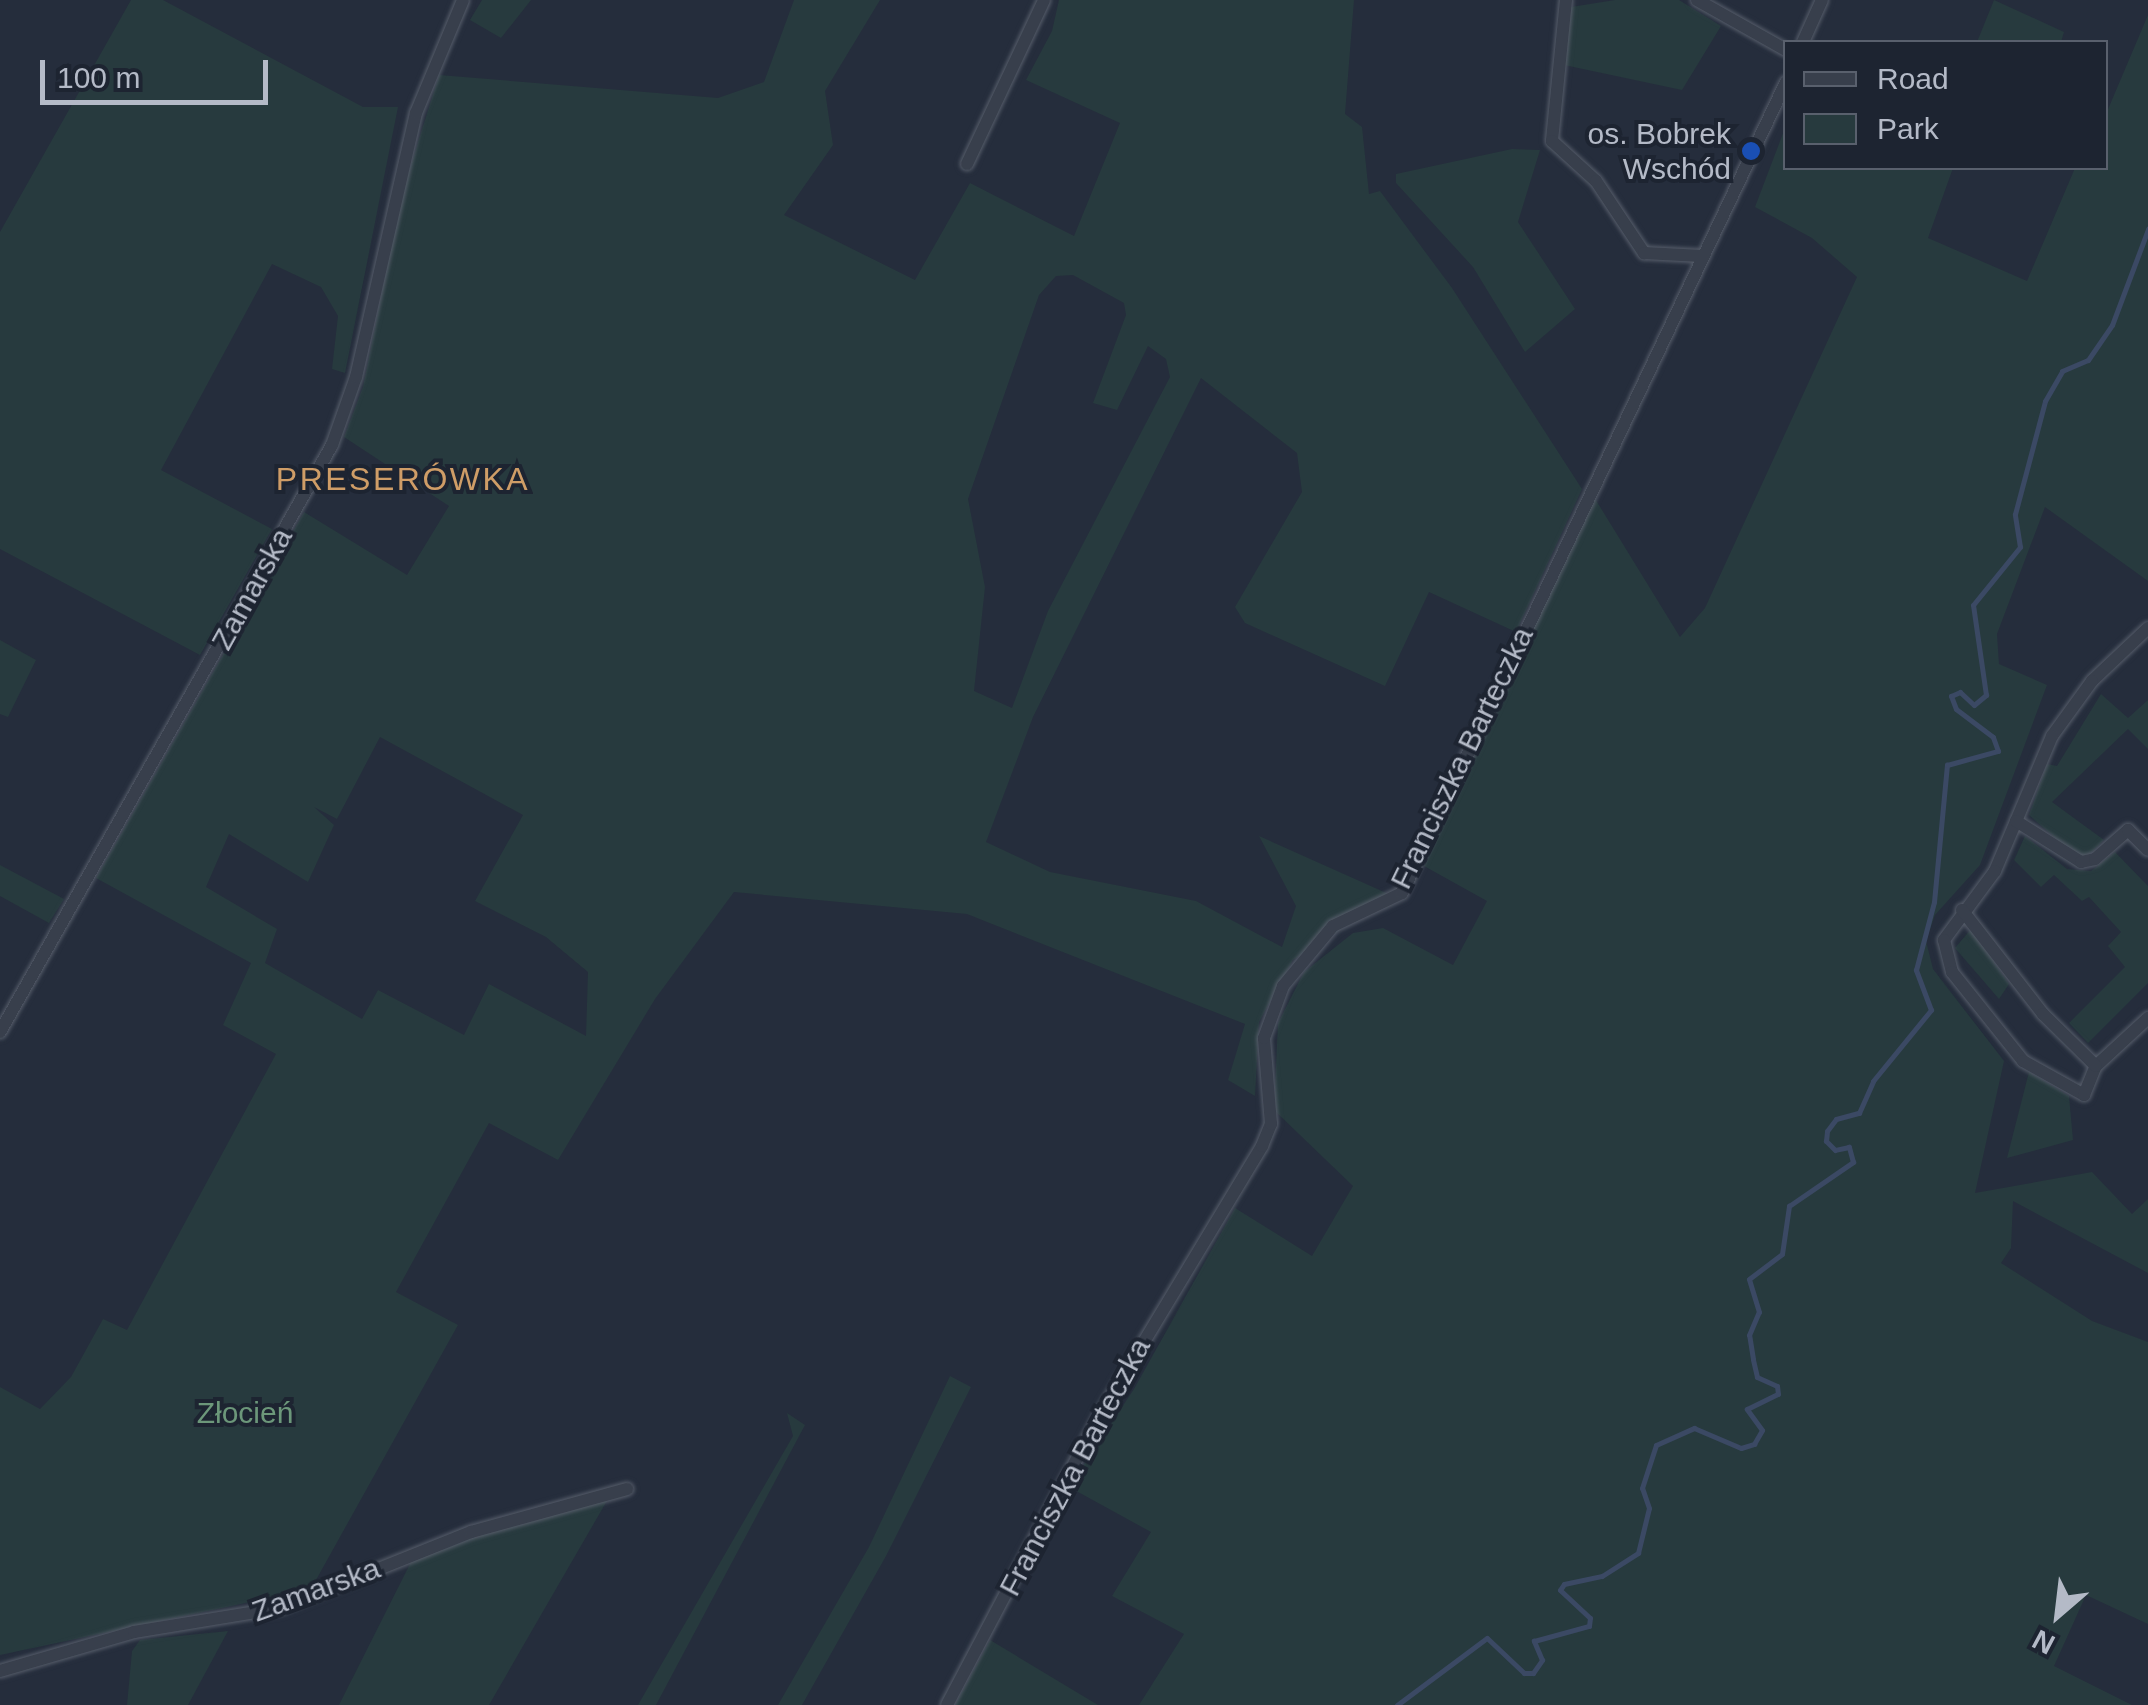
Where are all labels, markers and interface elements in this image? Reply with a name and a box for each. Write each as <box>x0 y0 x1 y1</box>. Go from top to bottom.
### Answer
scale bar <box>45 40 272 102</box>
legend <box>1783 40 2108 170</box>
text: 100 m <box>57 61 140 94</box>
text: Road <box>1877 62 1949 95</box>
text: Park <box>1877 112 1939 145</box>
place label: os. Bobrek Wschód <box>1588 116 1731 186</box>
marker: os. Bobrek Wschód <box>1740 140 1762 162</box>
district label: PRESERÓWKA <box>276 460 530 498</box>
street label: Zamarska <box>204 522 300 656</box>
street label: Franciszka Barteczka <box>1383 621 1541 895</box>
street label: Franciszka Barteczka <box>992 1332 1158 1602</box>
park label: Złocień <box>197 1395 293 1431</box>
street label: Zamarska <box>247 1550 385 1630</box>
north arrow <box>2008 1565 2108 1665</box>
text: N <box>2027 1623 2060 1660</box>

